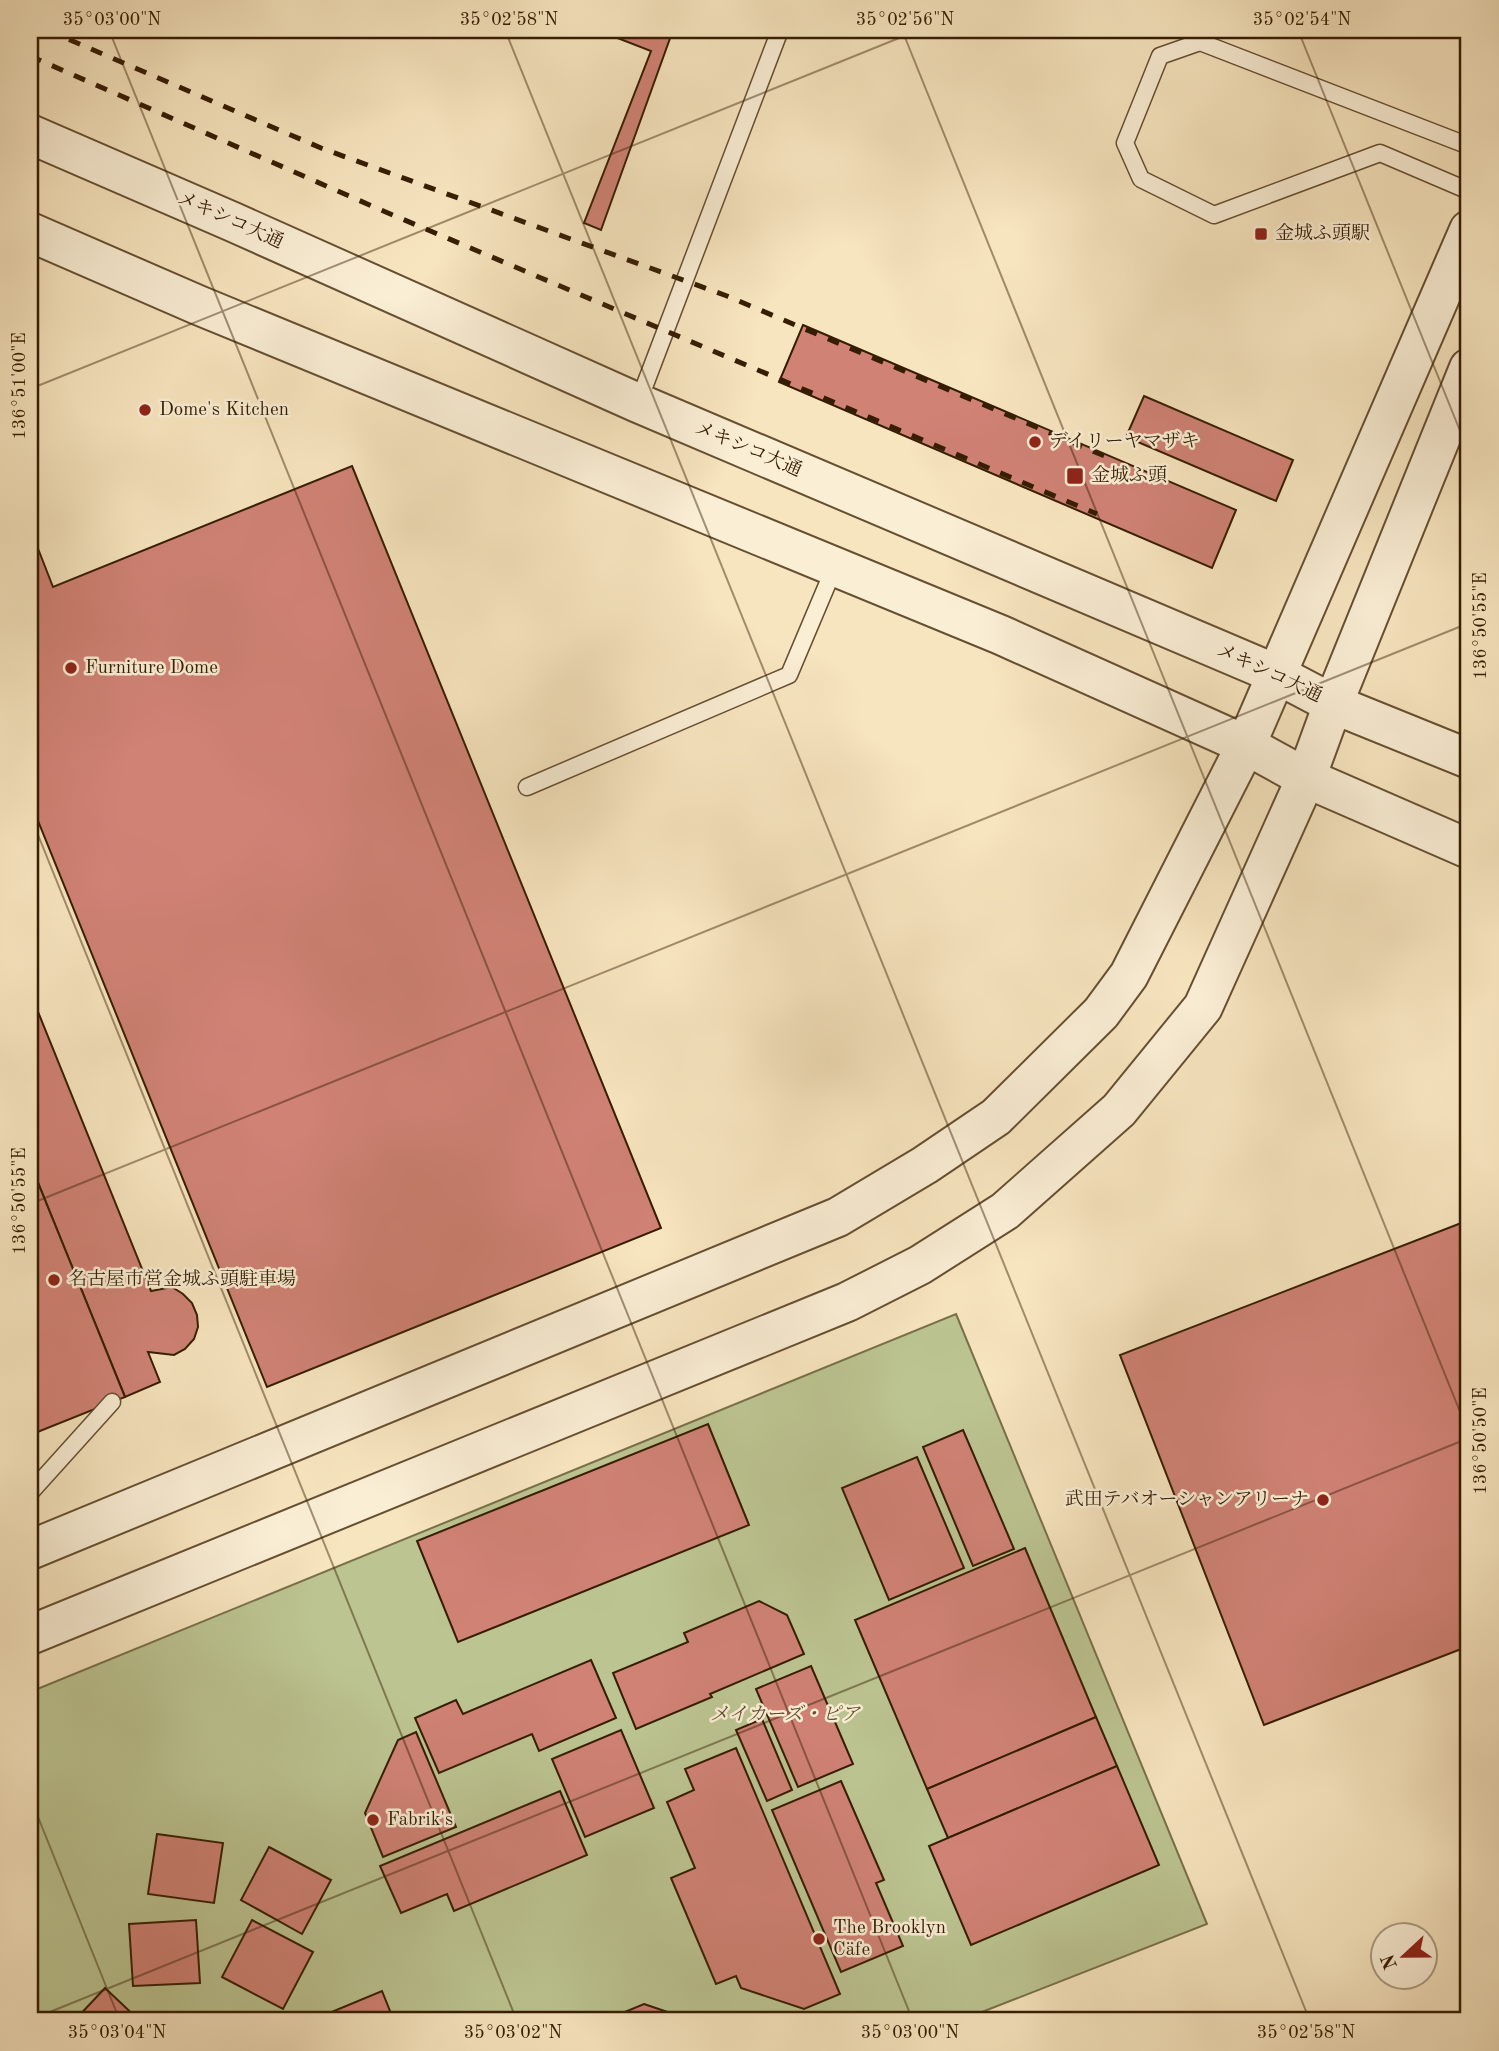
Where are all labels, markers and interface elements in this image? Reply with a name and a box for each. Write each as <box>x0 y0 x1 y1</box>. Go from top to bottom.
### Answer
text: 35°03'00"N <box>63 11 161 29</box>
text: 35°02'58"N <box>460 11 558 29</box>
text: 35°02'56"N <box>856 11 954 29</box>
text: 35°02'54"N <box>1253 11 1351 29</box>
street label: メキシコ大通 <box>174 186 287 253</box>
place label: 金城ふ頭駅 <box>1275 222 1370 244</box>
marker: 金城ふ頭駅 <box>1253 226 1269 242</box>
text: 136°51'00"E <box>11 332 29 440</box>
place label: Dome's Kitchen <box>159 401 289 420</box>
marker: Dome's Kitchen <box>137 402 153 418</box>
street label: メキシコ大通 <box>692 416 805 481</box>
place label: デイリーヤマザキ <box>1049 431 1200 452</box>
marker: デイリーヤマザキ <box>1027 434 1043 450</box>
place label: 金城ふ頭 <box>1091 464 1167 486</box>
marker: 金城ふ頭 <box>1065 466 1085 486</box>
text: 136°50'55"E <box>1472 572 1490 680</box>
street label: メキシコ大通 <box>1213 639 1326 707</box>
place label: Furniture Dome <box>85 659 218 678</box>
marker: Furniture Dome <box>63 660 79 676</box>
text: 136°50'55"E <box>11 1147 29 1255</box>
place label: 名古屋市営金城ふ頭駐車場 <box>68 1268 296 1290</box>
marker: 名古屋市営金城ふ頭駐車場 <box>46 1272 62 1288</box>
text: 136°50'50"E <box>1472 1387 1490 1495</box>
place label: 武田テバオーシャンアリーナ <box>1065 1489 1309 1510</box>
marker: 武田テバオーシャンアリーナ <box>1315 1492 1331 1508</box>
park label: メイカーズ・ピア <box>710 1704 861 1725</box>
place label: Fabrik's <box>387 1811 453 1830</box>
marker: Fabrik's <box>365 1812 381 1828</box>
place label: The Brooklyn Cäfe <box>833 1919 946 1960</box>
north arrow <box>1370 1922 1440 1992</box>
marker: The Brooklyn Cäfe <box>811 1931 827 1947</box>
text: N <box>1379 1951 1402 1972</box>
text: 35°03'04"N <box>68 2024 166 2042</box>
text: 35°03'02"N <box>464 2024 562 2042</box>
text: 35°03'00"N <box>861 2024 959 2042</box>
text: 35°02'58"N <box>1257 2024 1355 2042</box>

